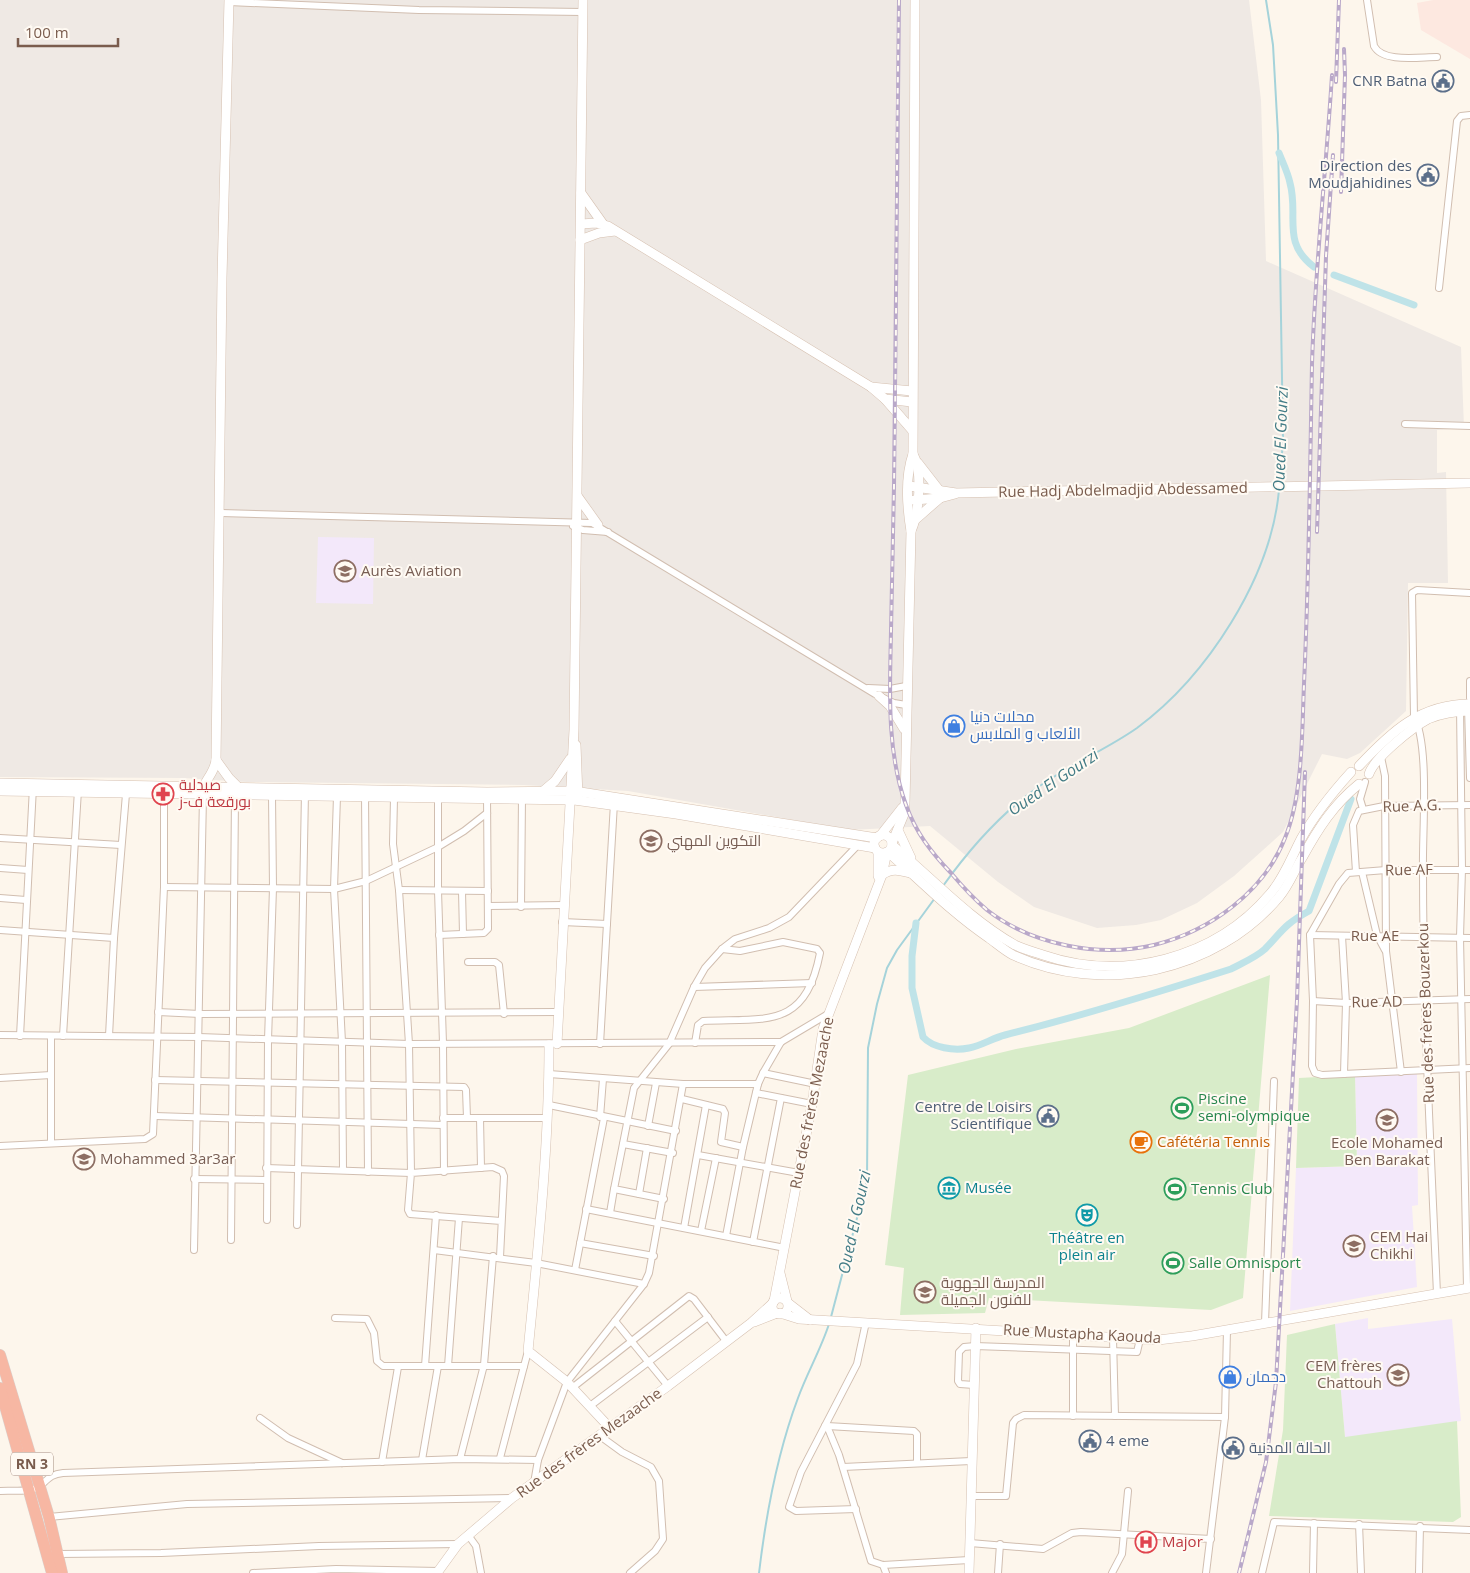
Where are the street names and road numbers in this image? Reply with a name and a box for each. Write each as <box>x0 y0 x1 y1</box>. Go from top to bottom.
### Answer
street label: Rue Hadj Abdelmadjid Abdessamed <box>998 477 1248 501</box>
street label: Rue A.G. <box>1382 794 1442 816</box>
street label: Rue AF <box>1385 859 1433 879</box>
street label: Rue des frères Bouzerkou <box>1412 923 1438 1103</box>
street label: Rue AE <box>1351 925 1399 945</box>
street label: Rue AD <box>1351 991 1403 1011</box>
street label: Rue des frères Mezaache <box>785 1015 838 1191</box>
street label: Rue Mustapha Kaouda <box>1003 1319 1162 1347</box>
street label: Rue des frères Mezaache <box>512 1383 665 1502</box>
road number: RN 3 <box>11 1452 53 1476</box>

